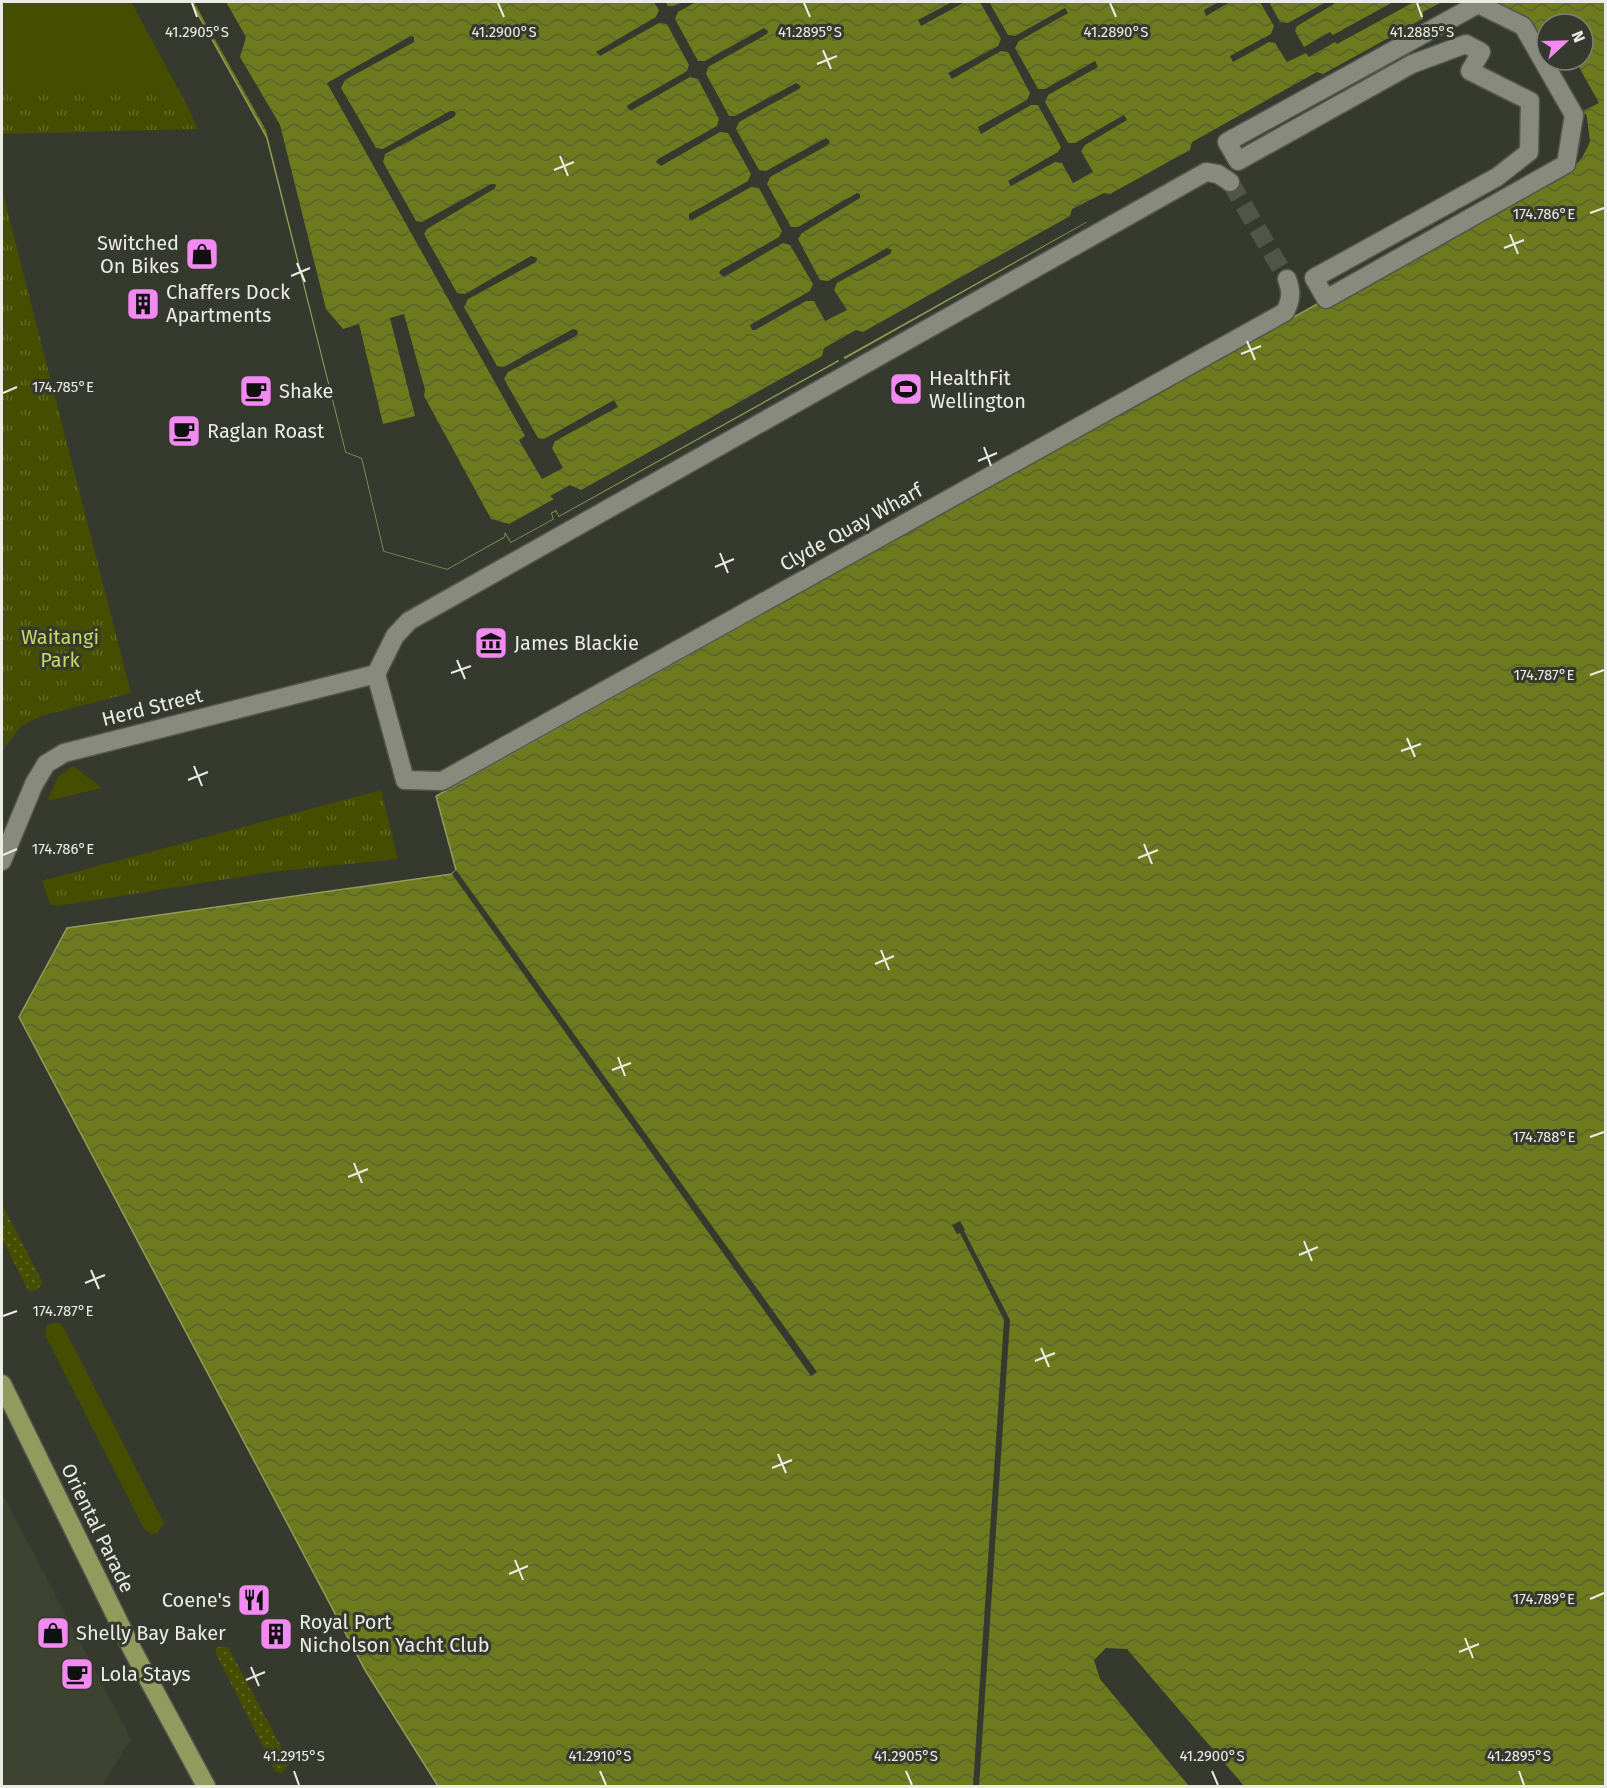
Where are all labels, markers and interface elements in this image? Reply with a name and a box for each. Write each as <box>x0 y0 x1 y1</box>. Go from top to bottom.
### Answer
north arrow <box>1535 12 1595 72</box>
text: 41.2905°S <box>165 23 229 41</box>
text: 41.2900°S <box>471 23 537 41</box>
text: 41.2895°S <box>778 23 842 41</box>
text: 41.2890°S <box>1084 23 1148 41</box>
text: 41.2885°S <box>1390 23 1454 41</box>
text: N <box>1568 28 1589 45</box>
text: 174.786°E <box>1513 205 1575 223</box>
place label: Switched On Bikes <box>97 231 179 278</box>
shop icon: Switched On Bikes <box>184 236 220 272</box>
place label: Chaffers Dock Apartments <box>166 280 291 327</box>
building icon: Chaffers Dock Apartments <box>125 286 161 322</box>
place label: HealthFit Wellington <box>929 366 1026 413</box>
sports icon: HealthFit Wellington <box>888 371 924 407</box>
cafe icon: Shake <box>238 373 274 409</box>
text: 174.785°E <box>32 378 94 396</box>
place label: Shake <box>279 379 333 403</box>
cafe icon: Raglan Roast <box>166 413 202 449</box>
place label: Raglan Roast <box>207 419 325 443</box>
street label: Clyde Quay Wharf <box>776 477 928 576</box>
park label: Waitangi Park <box>21 625 99 672</box>
museum icon: James Blackie <box>473 625 509 661</box>
place label: James Blackie <box>514 631 639 655</box>
text: 174.787°E <box>1513 666 1575 684</box>
street label: Herd Street <box>99 683 206 731</box>
text: 174.786°E <box>32 840 94 858</box>
text: 174.788°E <box>1513 1128 1575 1146</box>
text: 174.787°E <box>32 1302 94 1320</box>
street label: Oriental Parade <box>56 1459 140 1597</box>
restaurant icon: Coene's <box>236 1582 272 1618</box>
place label: Coene's <box>162 1588 231 1612</box>
text: 174.789°E <box>1513 1590 1575 1608</box>
place label: Royal Port Nicholson Yacht Club <box>299 1610 490 1657</box>
shop icon: Shelly Bay Baker <box>35 1615 71 1651</box>
building icon: Royal Port Nicholson Yacht Club <box>258 1616 294 1652</box>
place label: Shelly Bay Baker <box>76 1621 226 1645</box>
cafe icon: Lola Stays <box>59 1656 95 1692</box>
place label: Lola Stays <box>100 1662 191 1686</box>
text: 41.2915°S <box>263 1747 325 1765</box>
text: 41.2910°S <box>569 1747 631 1765</box>
text: 41.2905°S <box>874 1747 938 1765</box>
text: 41.2900°S <box>1179 1747 1245 1765</box>
text: 41.2895°S <box>1487 1747 1551 1765</box>

